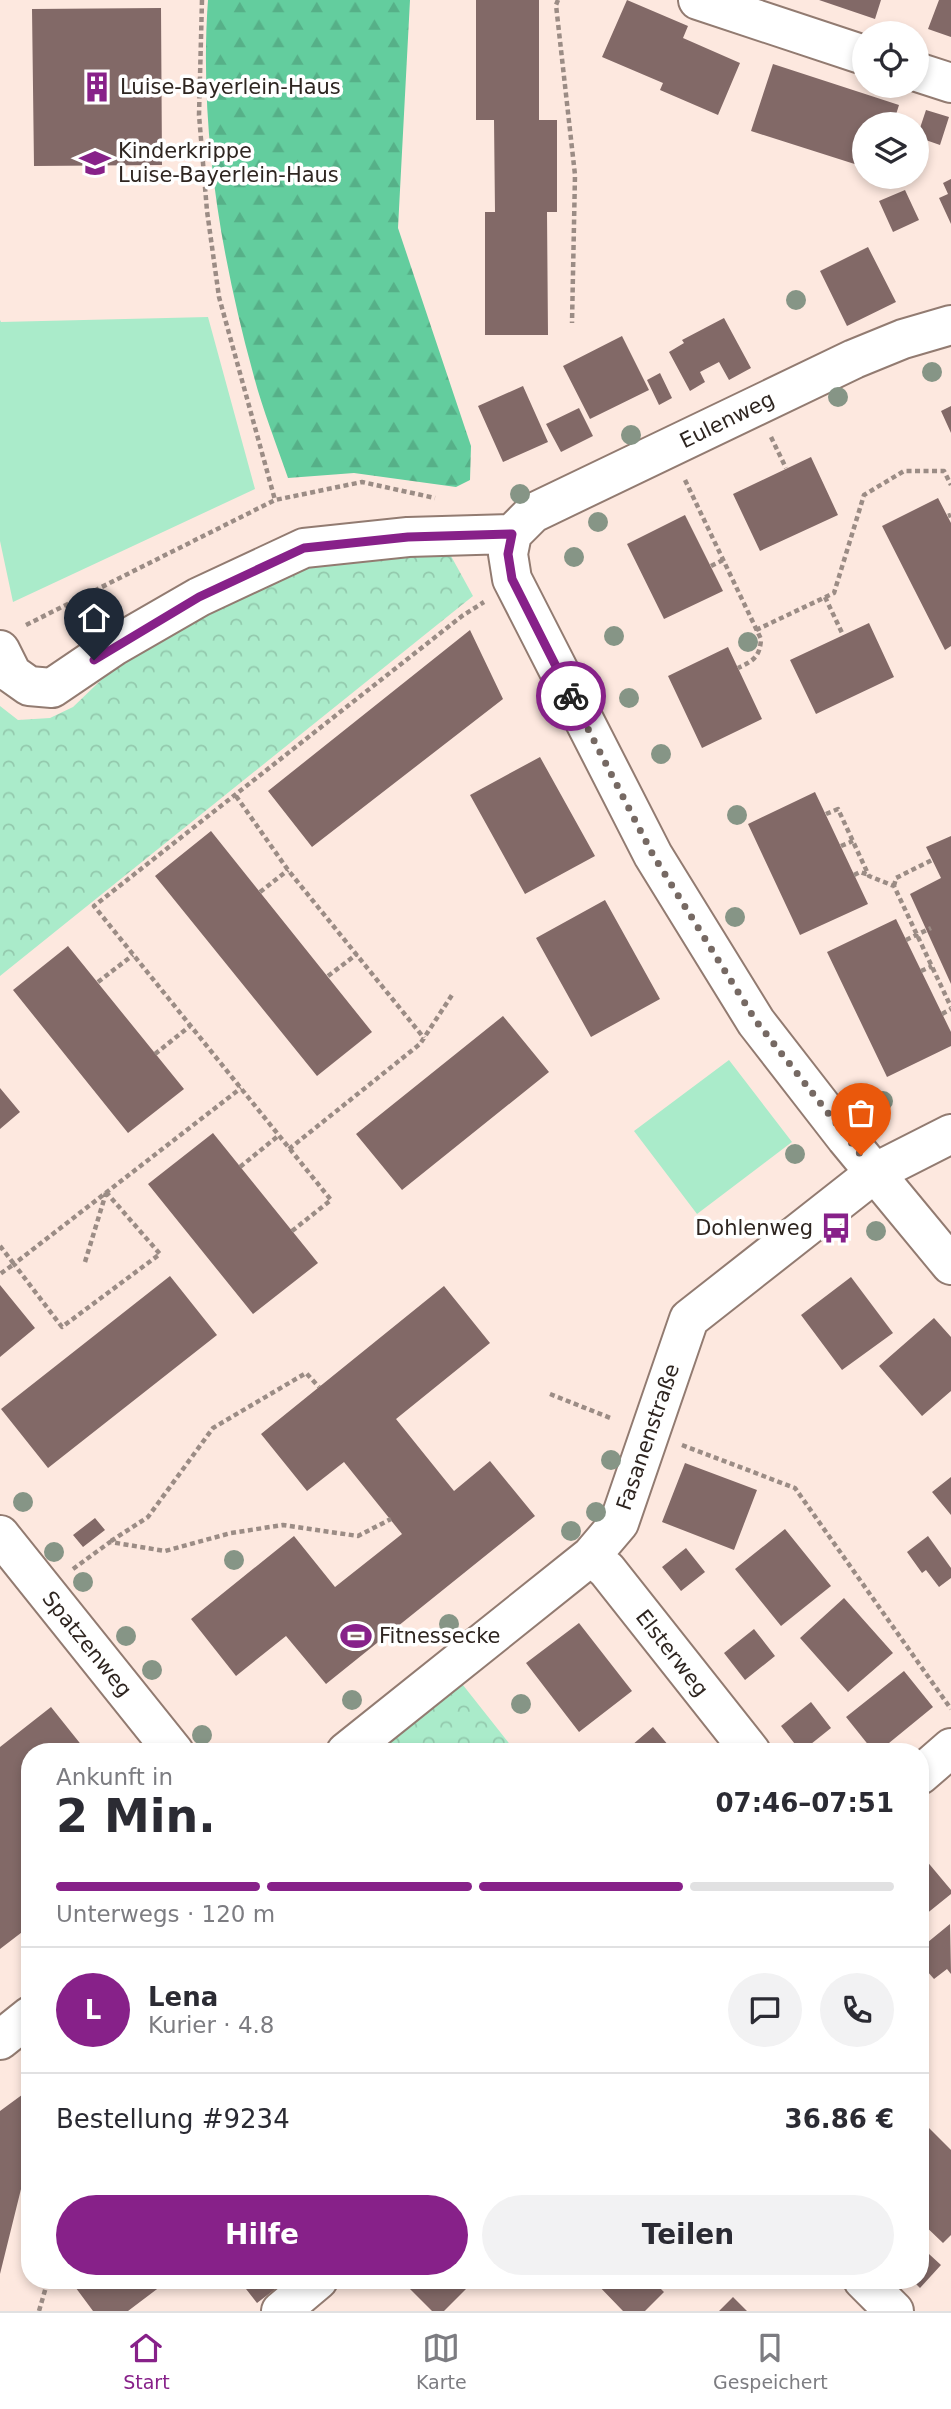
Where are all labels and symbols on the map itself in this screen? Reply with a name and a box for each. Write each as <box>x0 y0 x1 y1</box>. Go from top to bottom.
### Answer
building icon: Luise-Bayerlein-Haus <box>80 70 114 104</box>
place label: Luise-Bayerlein-Haus <box>120 75 341 99</box>
place label: Kinderkrippe Luise-Bayerlein-Haus <box>118 139 339 187</box>
school or university icon: Kinderkrippe Luise-Bayerlein-Haus <box>78 146 112 180</box>
street label: Eulenweg <box>676 387 778 453</box>
pin <box>64 588 124 660</box>
courier <box>536 661 606 731</box>
pin <box>831 1083 891 1155</box>
bus stop icon: Dohlenweg <box>819 1211 853 1245</box>
place label: Dohlenweg <box>695 1216 813 1240</box>
street label: Fasanenstraße <box>612 1361 684 1513</box>
street label: Spatzenweg <box>37 1587 137 1701</box>
street label: Elsterweg <box>631 1605 713 1701</box>
sports icon: Fitnessecke <box>339 1619 373 1653</box>
place label: Fitnessecke <box>379 1624 501 1648</box>

